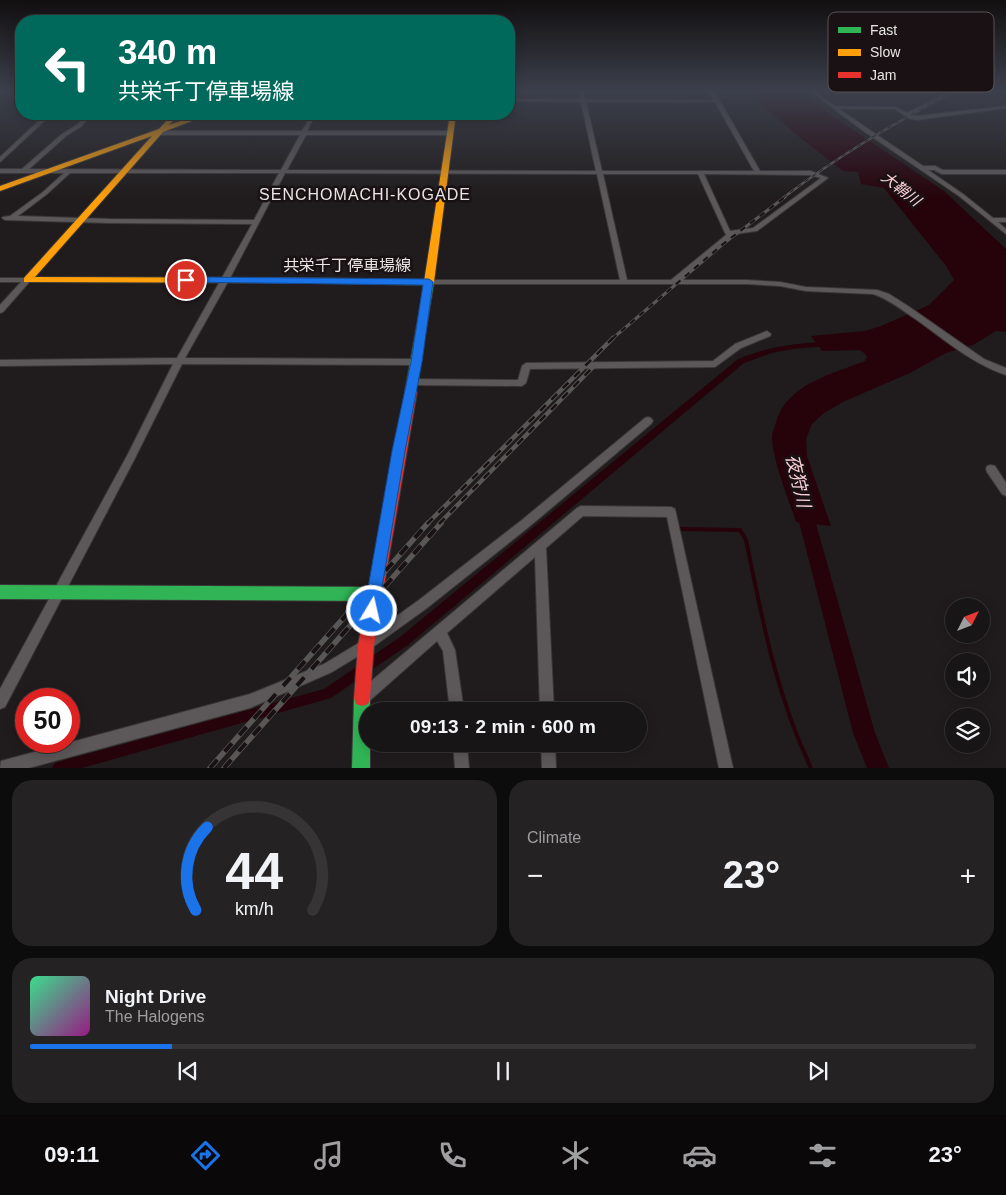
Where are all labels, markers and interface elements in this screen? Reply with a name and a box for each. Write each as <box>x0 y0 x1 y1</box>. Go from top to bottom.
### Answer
legend <box>828 12 994 92</box>
text: Fast <box>870 22 897 38</box>
text: 340 m <box>118 32 217 71</box>
icon: left <box>35 35 100 100</box>
text: Slow <box>870 44 901 60</box>
text: Jam <box>870 67 896 83</box>
text: 共栄千丁停車場線 <box>118 79 294 104</box>
water label: 大鞘川 <box>878 168 926 210</box>
district label: SENCHOMACHI-KOGADE <box>259 186 471 203</box>
street label: 共栄千丁停車場線 <box>283 257 411 274</box>
pin <box>165 259 207 301</box>
icon: arrive <box>172 266 200 294</box>
water label: 夜狩川 <box>782 452 814 512</box>
position arrow <box>345 584 397 636</box>
north arrow <box>945 598 990 642</box>
map controls <box>945 598 990 753</box>
button: sound <box>945 653 990 698</box>
speed limit sign: 50 <box>15 688 80 753</box>
button: layers <box>945 708 990 753</box>
text: 09:13 · 2 min · 600 m <box>410 716 596 737</box>
text: Climate <box>527 829 581 846</box>
text: 44 <box>226 842 283 900</box>
text: 23° <box>723 854 780 896</box>
text: − <box>527 860 543 891</box>
text: + <box>960 860 976 891</box>
text: km/h <box>235 899 274 919</box>
text: Night Drive <box>105 986 206 1007</box>
text: The Halogens <box>105 1008 205 1025</box>
icon: previous <box>174 1057 202 1085</box>
icon: pause <box>489 1057 517 1085</box>
icon: next <box>804 1057 832 1085</box>
icon: directions <box>188 1138 223 1173</box>
icon: music <box>311 1138 346 1173</box>
icon: phone <box>435 1138 470 1173</box>
icon: climate <box>558 1138 593 1173</box>
icon: car <box>682 1138 717 1173</box>
icon: filters <box>805 1138 840 1173</box>
text: 09:11 <box>44 1142 99 1167</box>
text: 23° <box>928 1142 962 1167</box>

